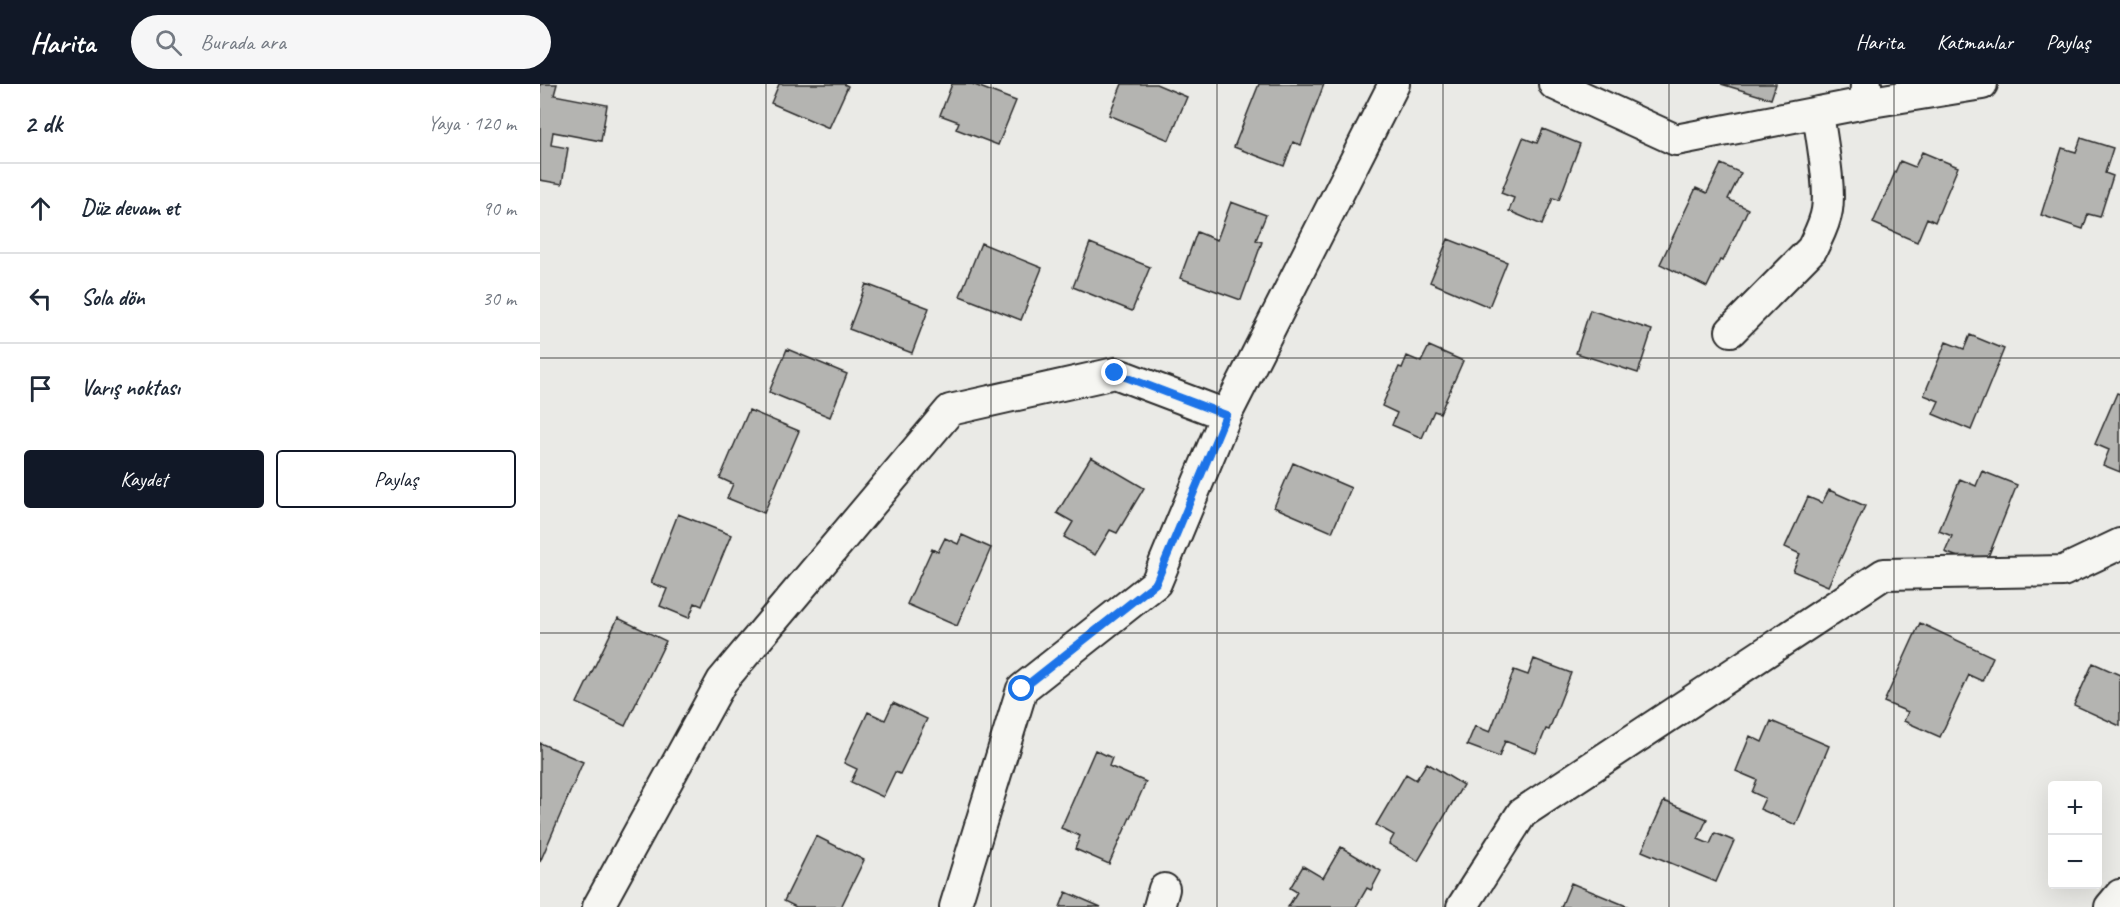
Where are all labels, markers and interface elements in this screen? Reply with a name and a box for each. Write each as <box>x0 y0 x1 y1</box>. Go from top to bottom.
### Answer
search box <box>131 15 551 69</box>
text: Harita <box>30 25 95 60</box>
icon: search <box>152 26 185 59</box>
text: Burada ara <box>200 28 286 56</box>
text: Harita <box>1856 29 1904 55</box>
text: Katmanlar <box>1937 29 2013 55</box>
text: Paylaş <box>2046 29 2090 55</box>
text: 2 dk <box>24 107 62 140</box>
text: Yaya · 120 m <box>428 111 516 136</box>
icon: ahead <box>24 192 57 225</box>
text: Düz devam et <box>81 194 179 222</box>
text: 90 m <box>482 196 516 221</box>
icon: left <box>24 282 57 315</box>
text: Sola dön <box>81 284 145 312</box>
text: 30 m <box>482 286 516 311</box>
route end <box>1101 359 1127 385</box>
icon: arrive <box>24 372 57 405</box>
text: Varış noktası <box>81 374 180 402</box>
button: Kaydet <box>24 450 264 508</box>
button: Paylaş <box>276 450 516 508</box>
route start <box>1008 675 1034 701</box>
map controls <box>2048 781 2102 889</box>
button: + <box>2048 781 2102 835</box>
button: − <box>2048 835 2102 889</box>

